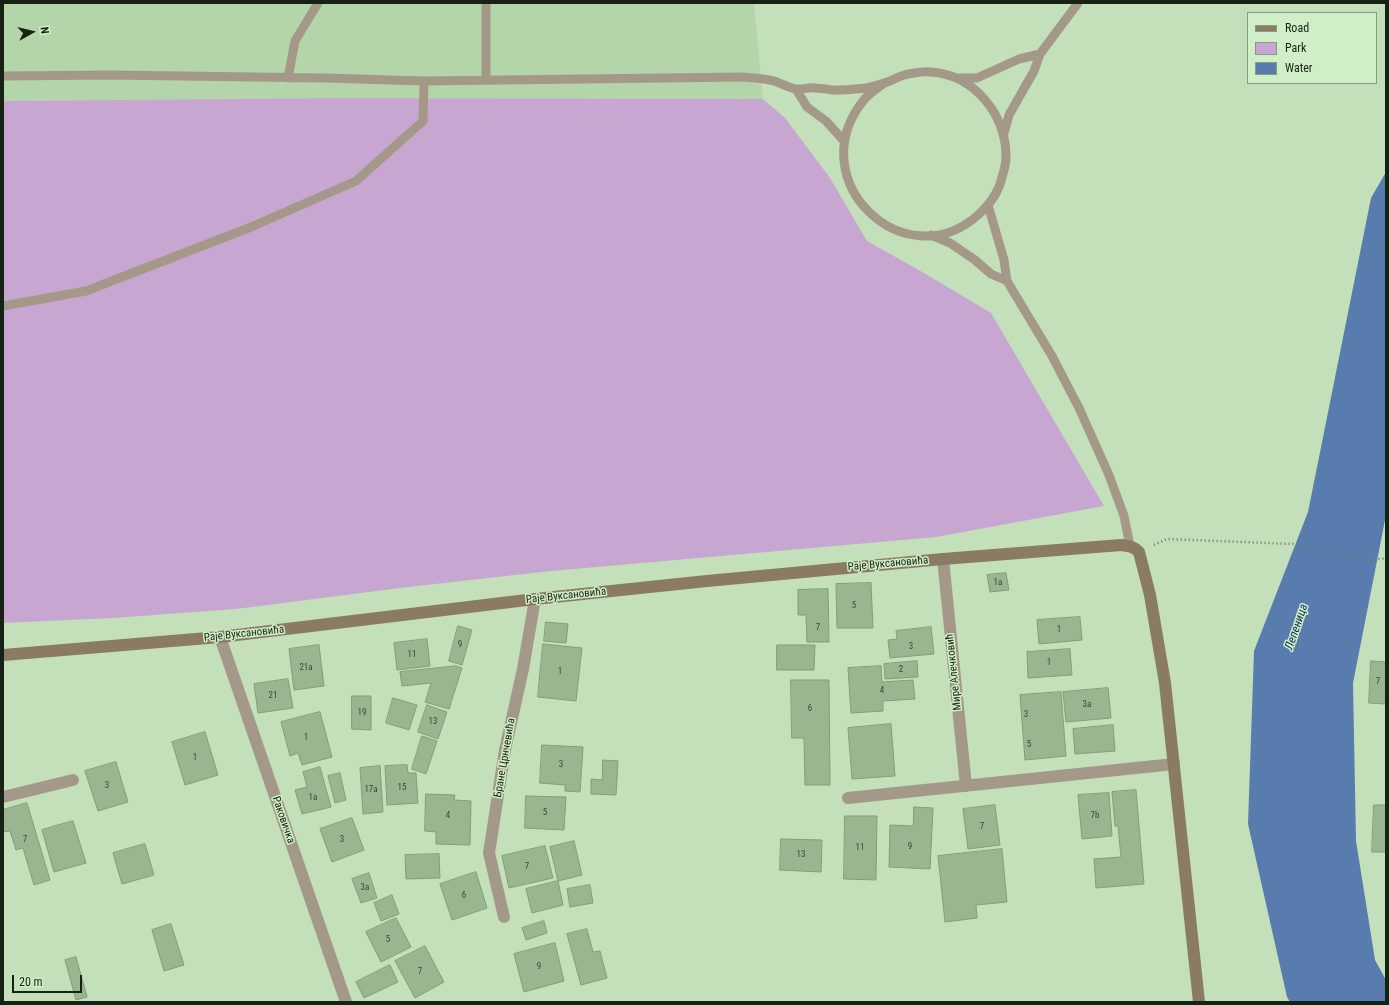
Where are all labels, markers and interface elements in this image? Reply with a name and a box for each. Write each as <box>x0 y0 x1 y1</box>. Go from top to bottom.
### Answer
north arrow <box>12 12 52 52</box>
legend <box>1247 12 1377 84</box>
text: Road <box>1285 21 1309 35</box>
text: N <box>37 26 51 35</box>
text: Park <box>1285 41 1306 55</box>
text: Water <box>1285 61 1313 75</box>
street label: Раје Вуксановића <box>847 554 929 574</box>
house number: 1a <box>994 578 1002 588</box>
street label: Раје Вуксановића <box>525 585 607 607</box>
house number: 5 <box>852 601 856 611</box>
water label: Лепеница <box>1282 602 1312 652</box>
street label: Раје Вуксановића <box>203 623 285 645</box>
house number: 7 <box>816 623 820 633</box>
house number: 1 <box>1057 625 1061 635</box>
street label: Мире Алечковић <box>943 633 965 711</box>
house number: 9 <box>458 640 462 650</box>
house number: 3 <box>909 642 913 652</box>
house number: 11 <box>408 650 416 660</box>
house number: 1 <box>1047 658 1051 668</box>
house number: 21a <box>299 663 313 673</box>
house number: 2 <box>899 665 903 675</box>
house number: 1 <box>558 667 562 677</box>
house number: 7 <box>1376 677 1380 687</box>
house number: 4 <box>880 686 884 696</box>
house number: 21 <box>269 691 277 701</box>
house number: 3a <box>1083 700 1091 710</box>
house number: 6 <box>808 704 812 714</box>
house number: 19 <box>358 708 366 718</box>
house number: 3 <box>1024 710 1028 720</box>
house number: 13 <box>429 717 437 727</box>
street label: Бране Црнчевића <box>492 717 518 799</box>
house number: 1 <box>304 733 308 743</box>
house number: 5 <box>1027 740 1031 750</box>
house number: 1 <box>193 753 197 763</box>
house number: 3 <box>559 760 563 770</box>
house number: 3 <box>105 781 109 791</box>
house number: 15 <box>398 783 406 793</box>
house number: 17a <box>364 785 378 795</box>
house number: 1a <box>309 793 317 803</box>
street label: Раковичка <box>269 795 297 845</box>
house number: 5 <box>543 808 547 818</box>
house number: 4 <box>446 811 450 821</box>
house number: 7b <box>1091 811 1099 821</box>
house number: 7 <box>980 822 984 832</box>
house number: 7 <box>23 835 27 845</box>
house number: 3 <box>340 835 344 845</box>
house number: 9 <box>908 842 912 852</box>
house number: 11 <box>856 843 864 853</box>
house number: 13 <box>797 850 805 860</box>
house number: 7 <box>525 862 529 872</box>
house number: 3a <box>361 883 369 893</box>
house number: 6 <box>462 891 466 901</box>
house number: 5 <box>386 935 390 945</box>
house number: 9 <box>537 962 541 972</box>
scale bar <box>14 967 84 993</box>
house number: 7 <box>418 967 422 977</box>
text: 20 m <box>19 975 43 989</box>

